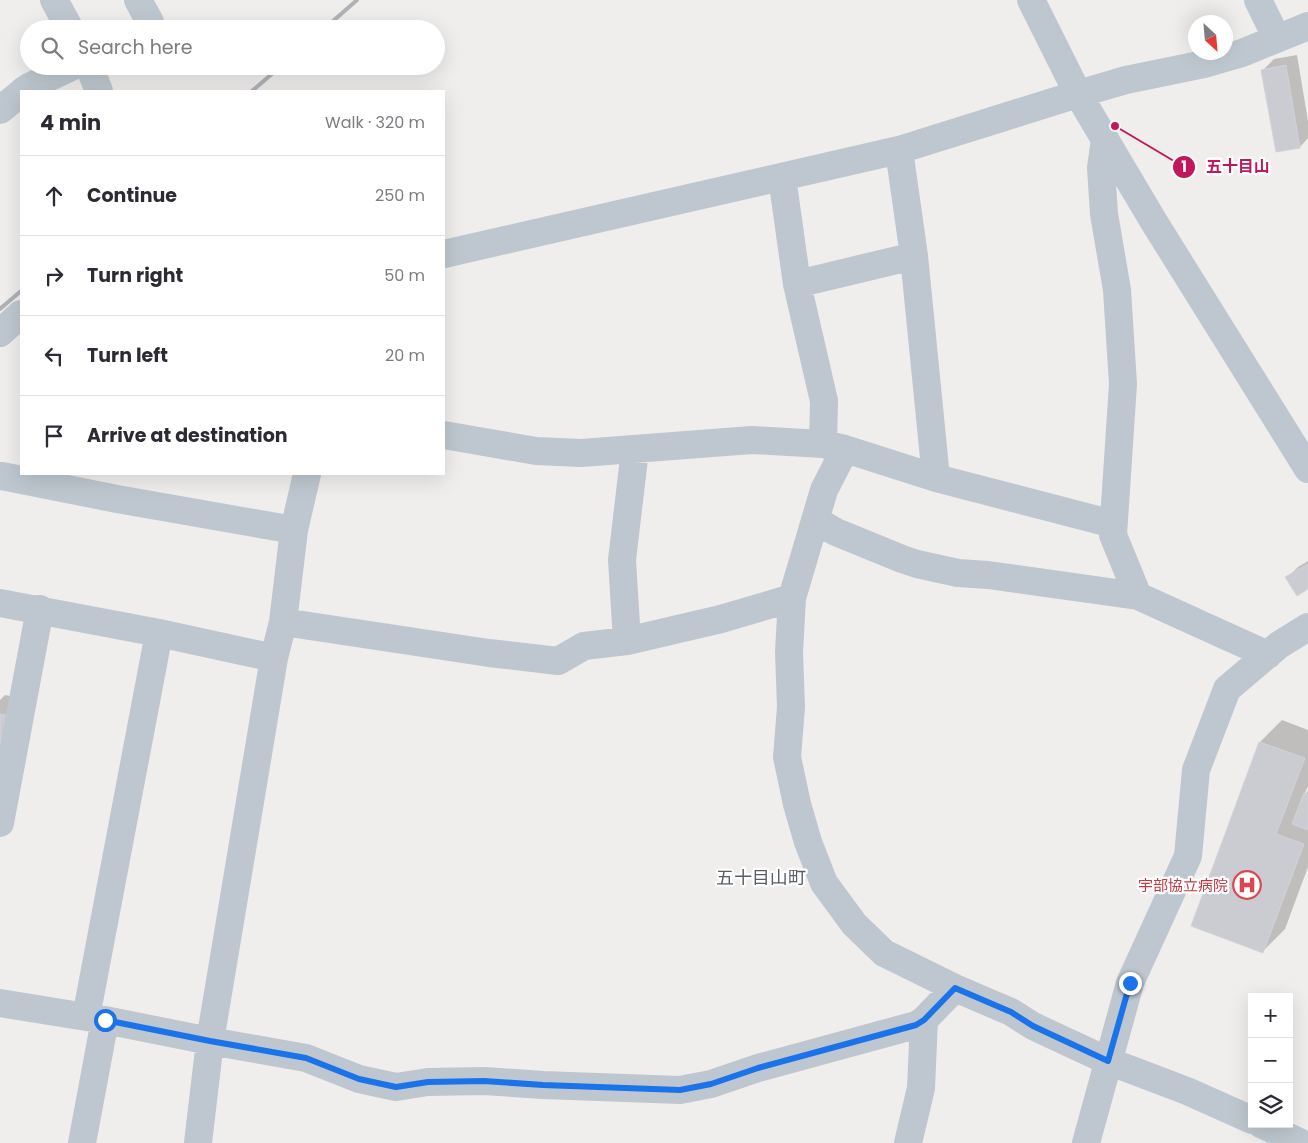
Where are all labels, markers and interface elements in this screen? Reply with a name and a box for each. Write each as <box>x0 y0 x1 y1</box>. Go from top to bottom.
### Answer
north arrow <box>1188 15 1233 60</box>
search box <box>20 20 445 75</box>
icon: search <box>38 34 66 62</box>
text: Search here <box>78 34 192 61</box>
text: 4 min <box>40 108 101 137</box>
text: Walk · 320 m <box>325 111 425 134</box>
callout: 五十目山 <box>1171 151 1280 182</box>
text: 五十目山 <box>1206 155 1270 178</box>
text: 1 <box>1181 156 1187 177</box>
icon: ahead <box>40 182 68 210</box>
text: Continue <box>87 182 177 209</box>
text: 250 m <box>375 184 425 207</box>
icon: right <box>40 262 68 290</box>
text: Turn right <box>87 262 183 289</box>
text: 50 m <box>384 264 425 287</box>
icon: left <box>40 342 68 370</box>
text: Turn left <box>87 342 168 369</box>
text: 20 m <box>385 344 425 367</box>
icon: arrive <box>40 422 68 450</box>
text: Arrive at destination <box>87 422 288 449</box>
district label: 五十目山町 <box>716 865 806 890</box>
hospital icon: 宇部協立病院 <box>1232 870 1262 900</box>
place label: 宇部協立病院 <box>1138 875 1228 896</box>
route end <box>1119 972 1142 995</box>
map controls <box>1248 993 1293 1128</box>
button: + <box>1248 993 1293 1038</box>
route start <box>94 1009 117 1032</box>
button: − <box>1248 1038 1293 1083</box>
button: layers <box>1248 1083 1293 1128</box>

